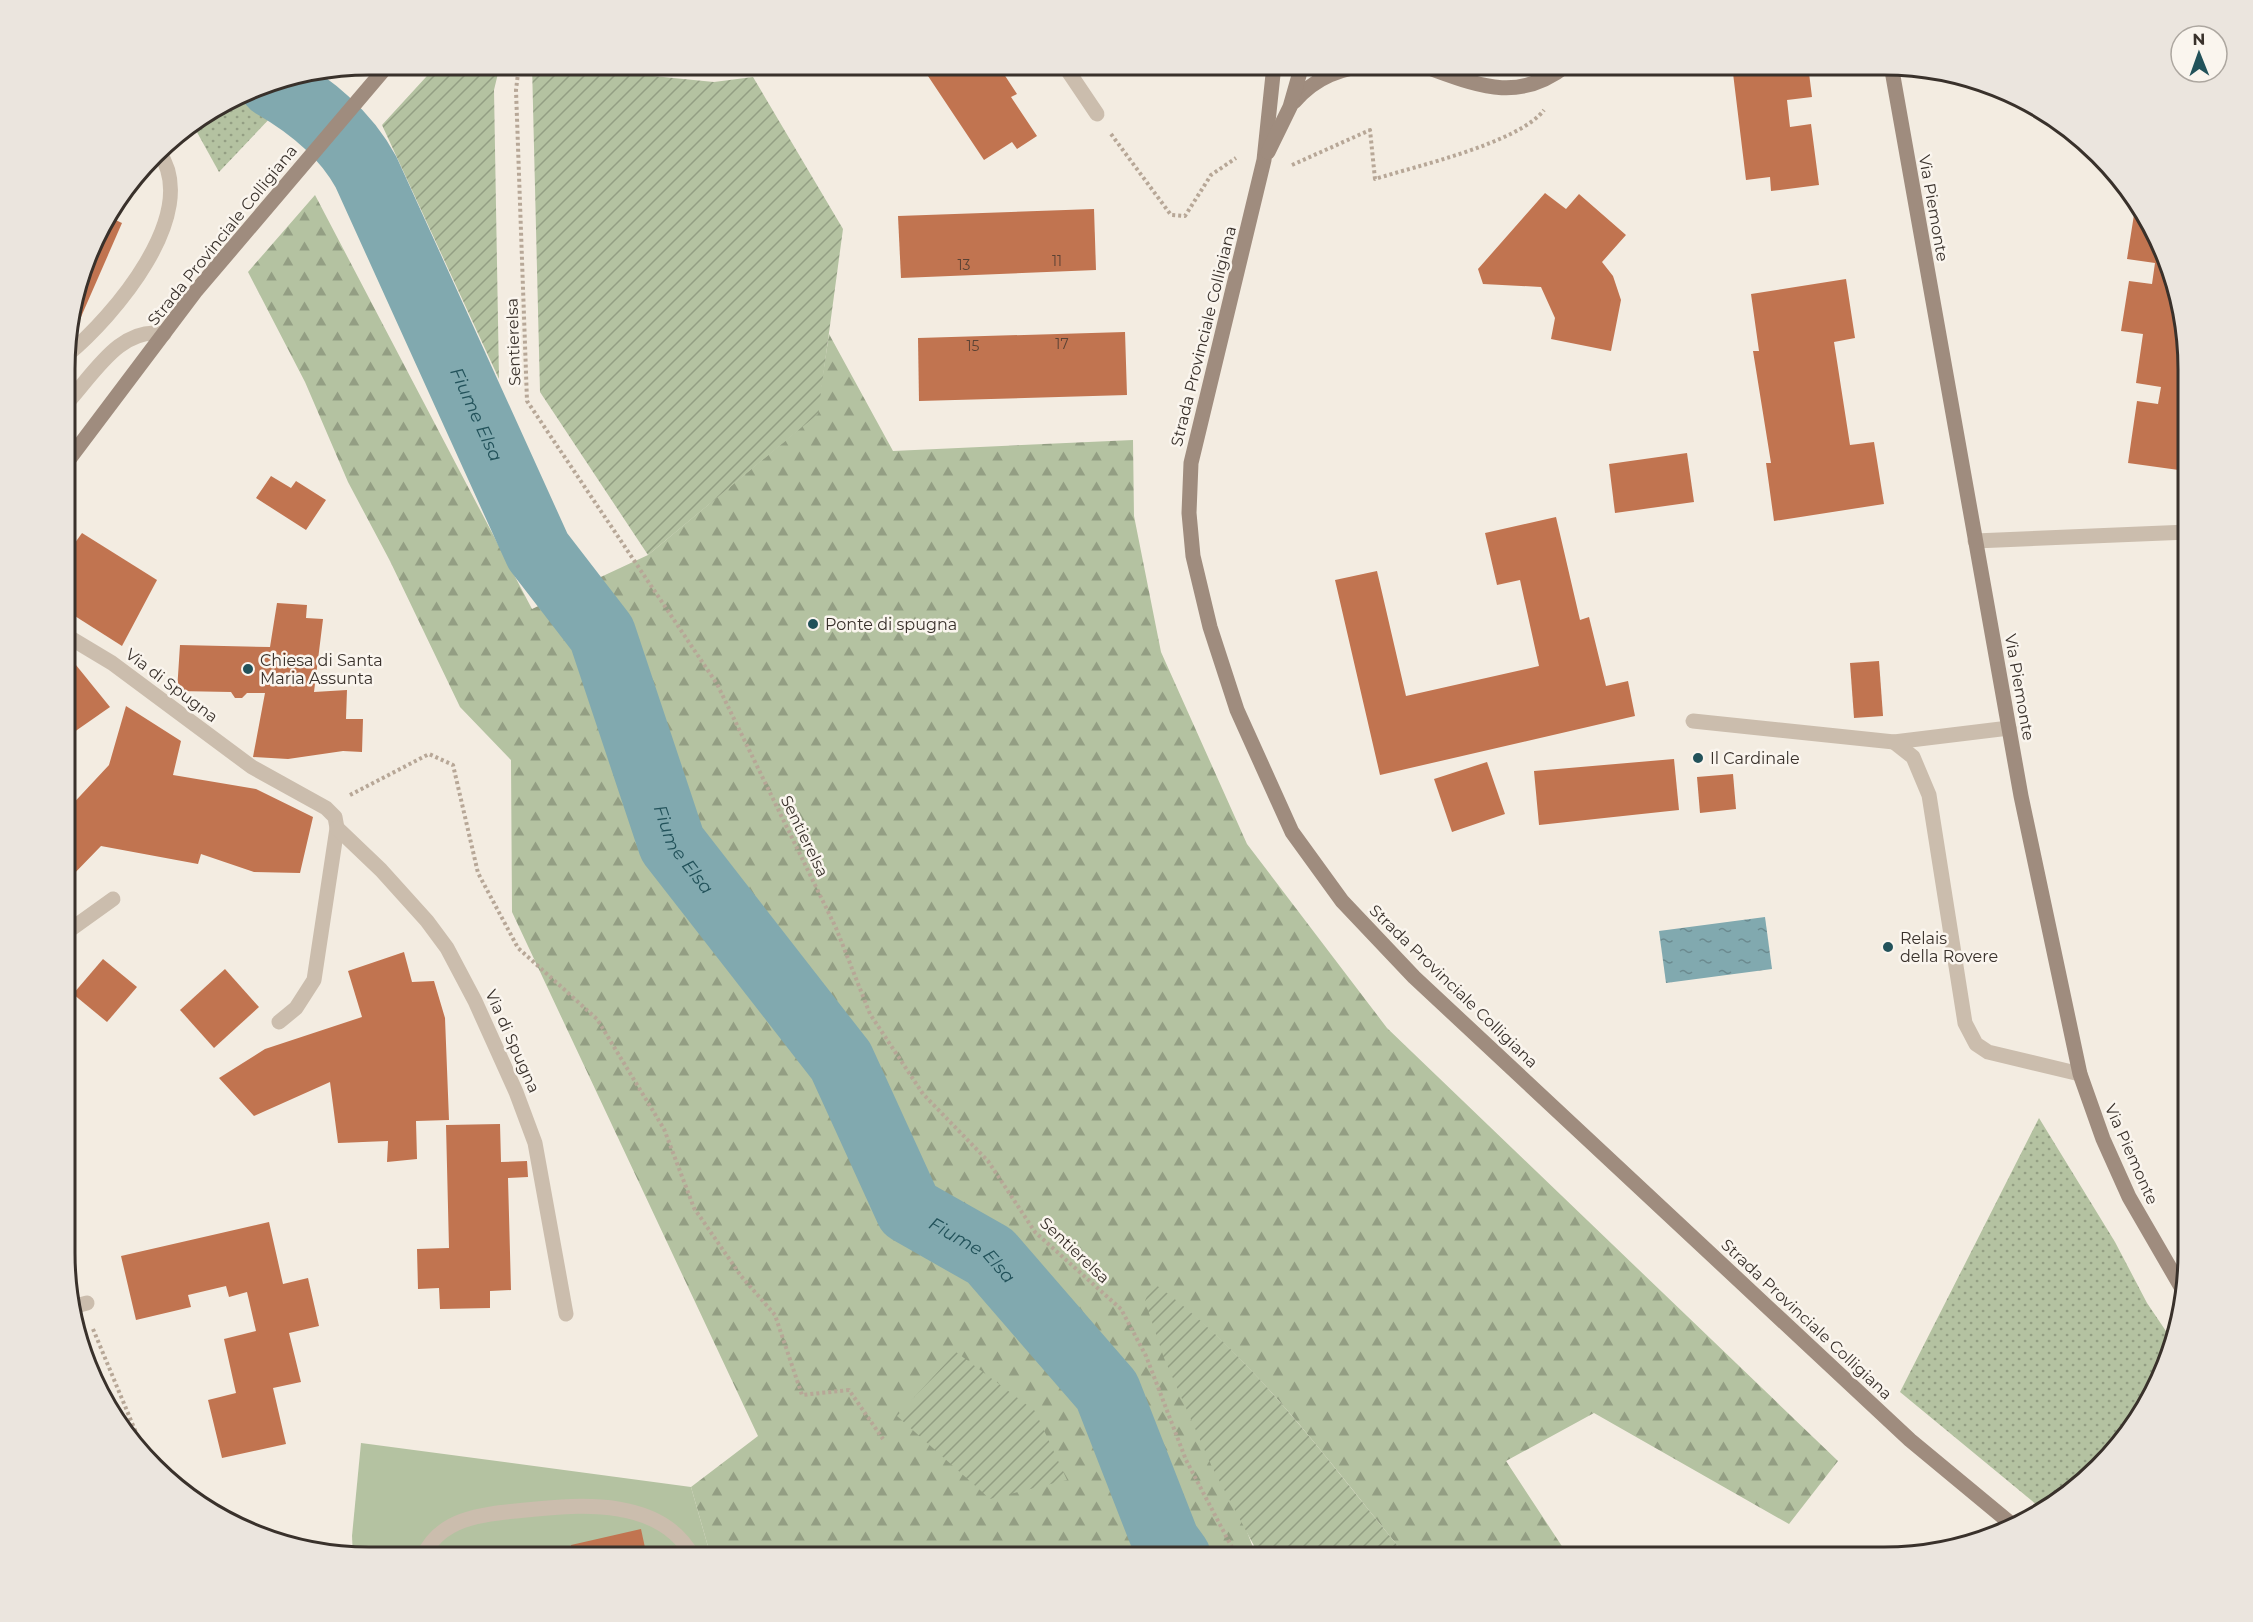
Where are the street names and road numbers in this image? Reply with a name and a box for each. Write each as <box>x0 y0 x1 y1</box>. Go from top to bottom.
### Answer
street label: Strada Provinciale Colligiana <box>144 141 301 329</box>
street label: Via Piemonte <box>1915 153 1952 263</box>
street label: Strada Provinciale Colligiana <box>1167 224 1240 448</box>
street label: Sentierelsa <box>502 298 525 386</box>
street label: Via Piemonte <box>2001 632 2038 742</box>
street label: Via di Spugna <box>122 644 222 726</box>
street label: Sentierelsa <box>777 792 832 880</box>
street label: Strada Provinciale Colligiana <box>1366 901 1542 1072</box>
street label: Via di Spugna <box>481 987 544 1096</box>
street label: Via Piemonte <box>2101 1101 2162 1207</box>
street label: Sentierelsa <box>1036 1213 1113 1287</box>
street label: Strada Provinciale Colligiana <box>1717 1235 1896 1404</box>

